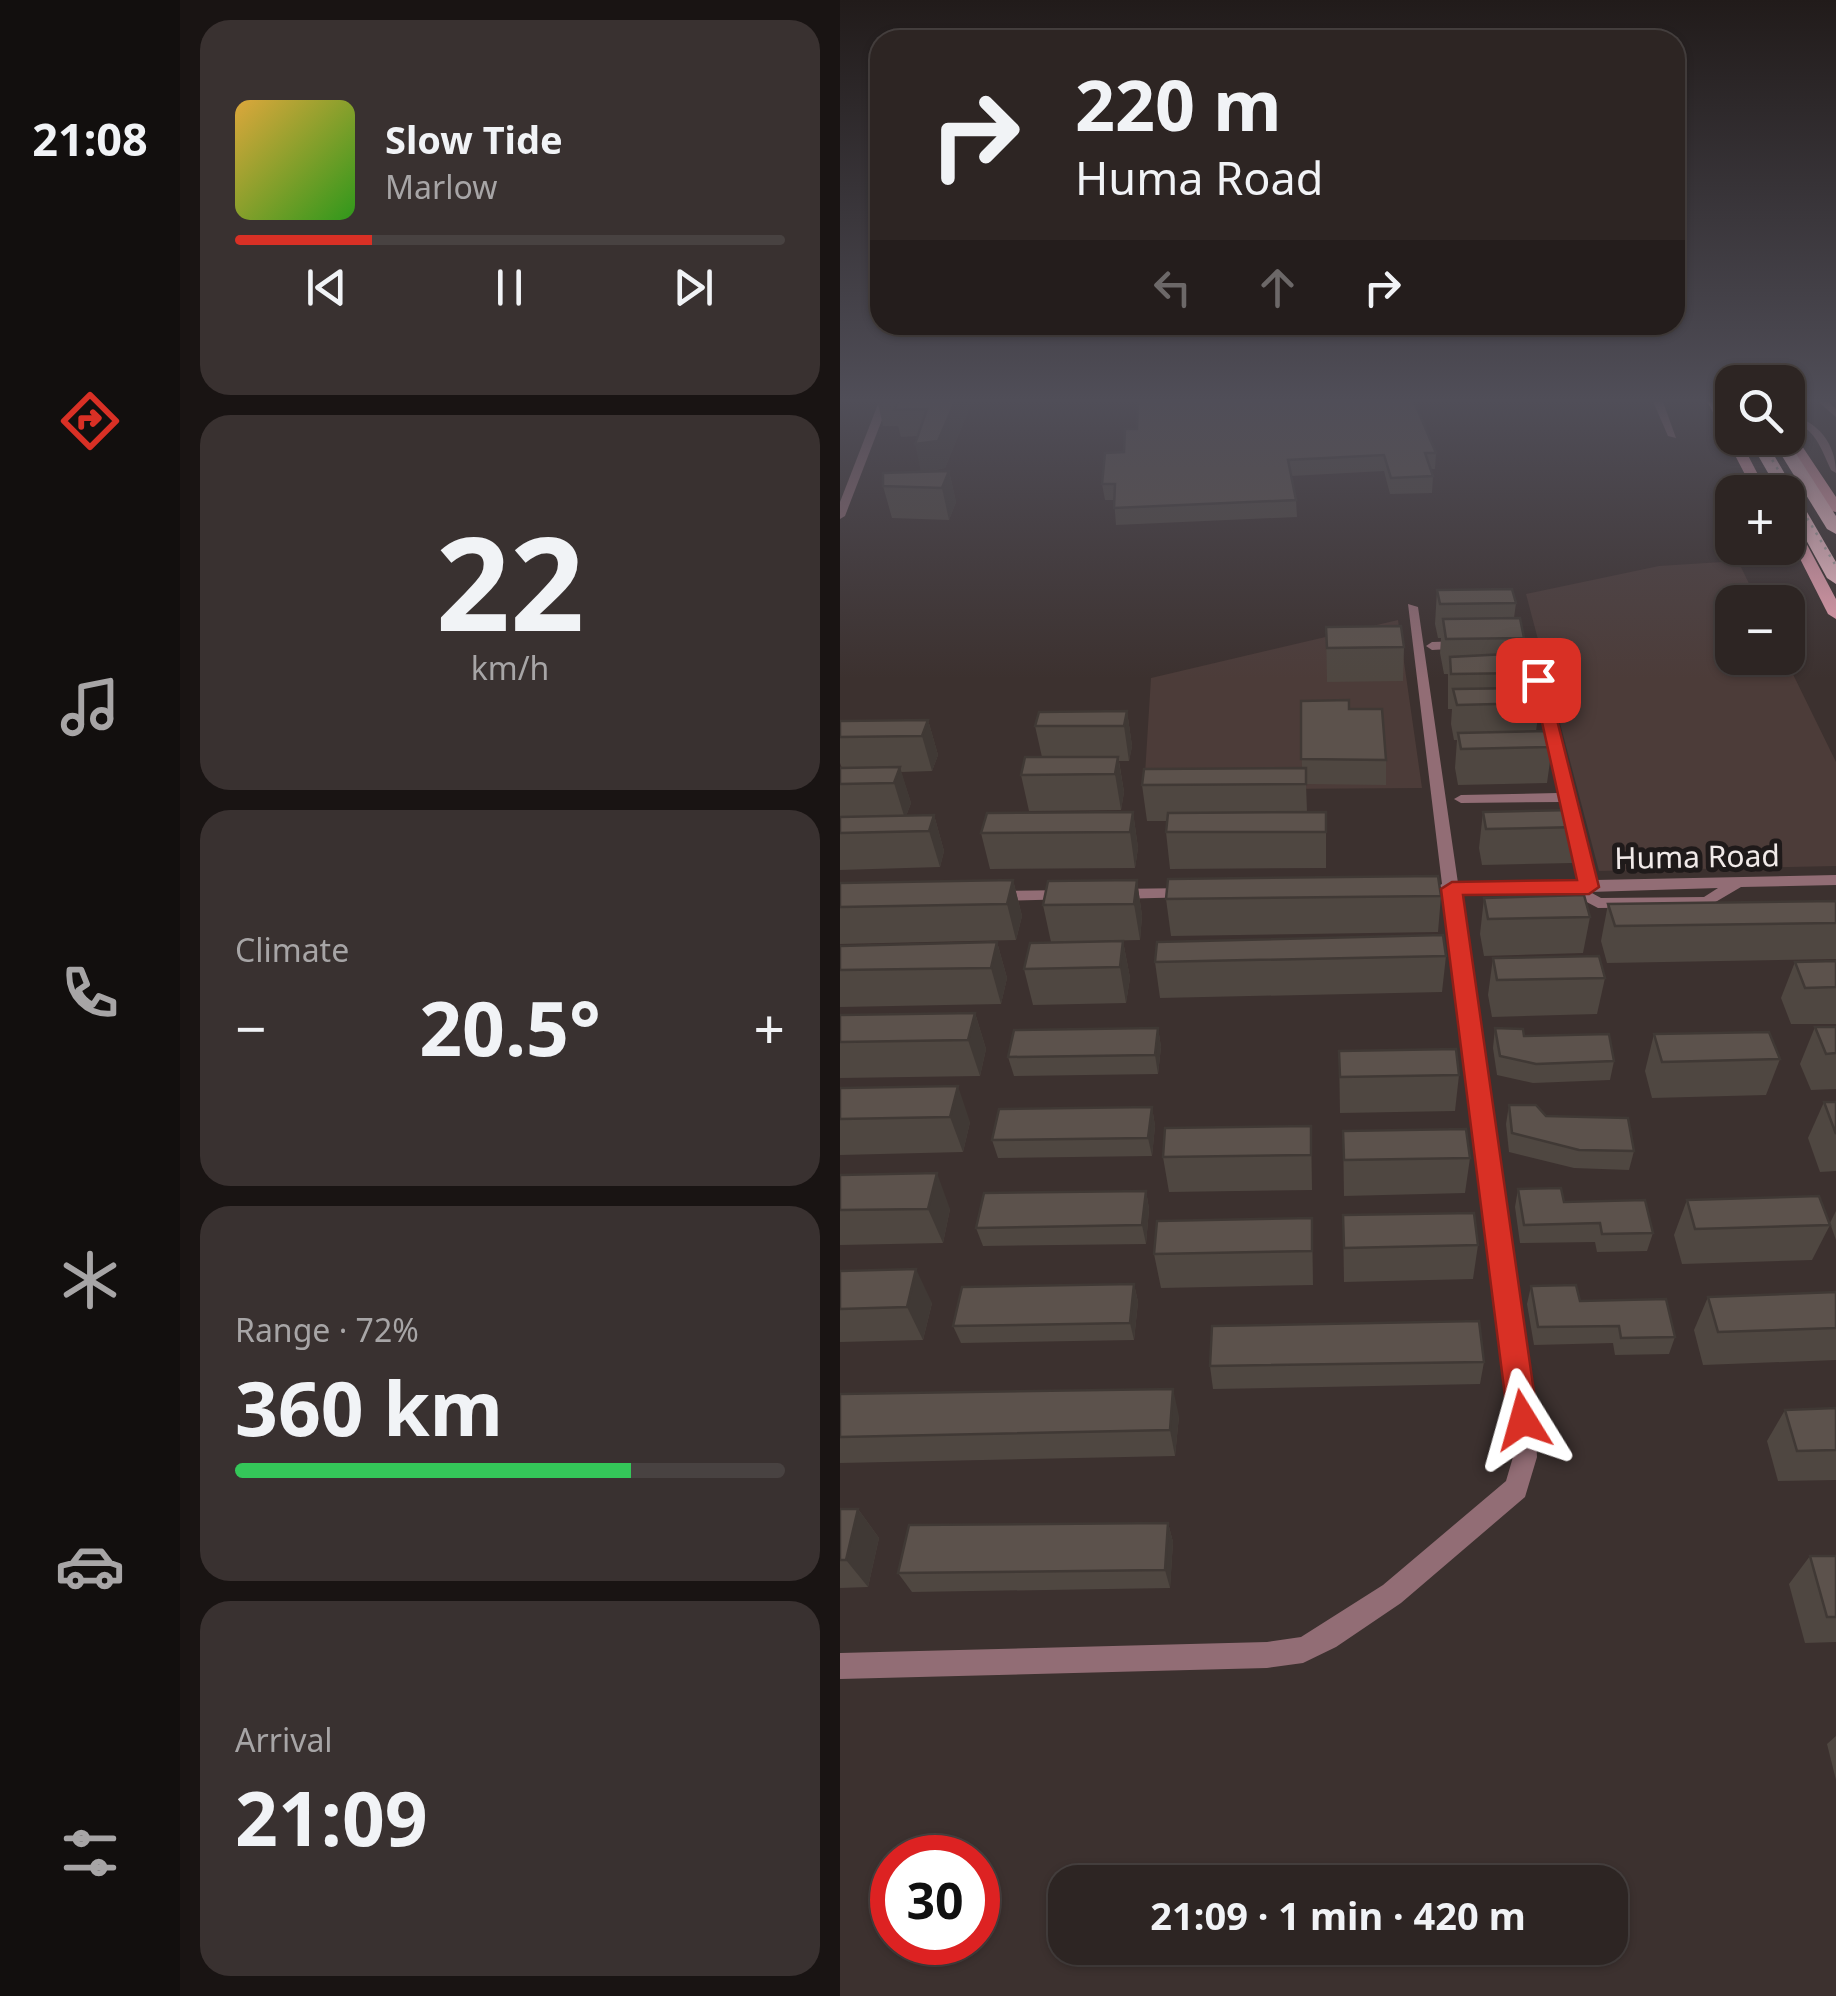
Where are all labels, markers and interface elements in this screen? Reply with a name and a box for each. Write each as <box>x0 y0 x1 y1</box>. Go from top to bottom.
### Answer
text: 220 m <box>1075 56 1282 152</box>
icon: right <box>910 70 1040 200</box>
text: 21:08 <box>32 108 148 169</box>
text: Slow Tide <box>385 113 563 165</box>
text: Huma Road <box>1075 147 1323 208</box>
text: Marlow <box>385 165 497 208</box>
icon: previous <box>299 260 354 315</box>
icon: pause <box>482 260 537 315</box>
icon: next <box>666 260 721 315</box>
icon: left <box>1145 260 1200 315</box>
icon: ahead <box>1250 260 1305 315</box>
icon: right <box>1355 260 1410 315</box>
map controls <box>1715 365 1805 675</box>
button: search <box>1715 365 1805 455</box>
icon: directions <box>55 386 125 456</box>
button: + <box>1715 475 1805 565</box>
text: 22 <box>436 492 584 669</box>
button: − <box>1715 585 1805 675</box>
pin <box>1496 638 1581 723</box>
text: km/h <box>471 646 549 689</box>
icon: arrive <box>1511 653 1566 708</box>
icon: music <box>55 672 125 742</box>
street label: Huma Road <box>1614 834 1780 878</box>
text: Climate <box>235 928 349 971</box>
icon: phone <box>55 958 125 1028</box>
text: 20.5° <box>419 976 601 1078</box>
text: − <box>235 990 266 1065</box>
text: + <box>754 990 785 1065</box>
icon: climate <box>55 1245 125 1315</box>
text: Range · 72% <box>235 1308 419 1351</box>
text: 360 km <box>235 1356 503 1458</box>
position arrow <box>1471 1368 1575 1472</box>
icon: car <box>55 1531 125 1601</box>
text: Arrival <box>235 1718 333 1761</box>
text: 21:09 <box>235 1766 428 1868</box>
icon: filters <box>55 1818 125 1888</box>
speed limit sign: 30 <box>870 1835 1000 1965</box>
text: 21:09 · 1 min · 420 m <box>1150 1889 1526 1941</box>

